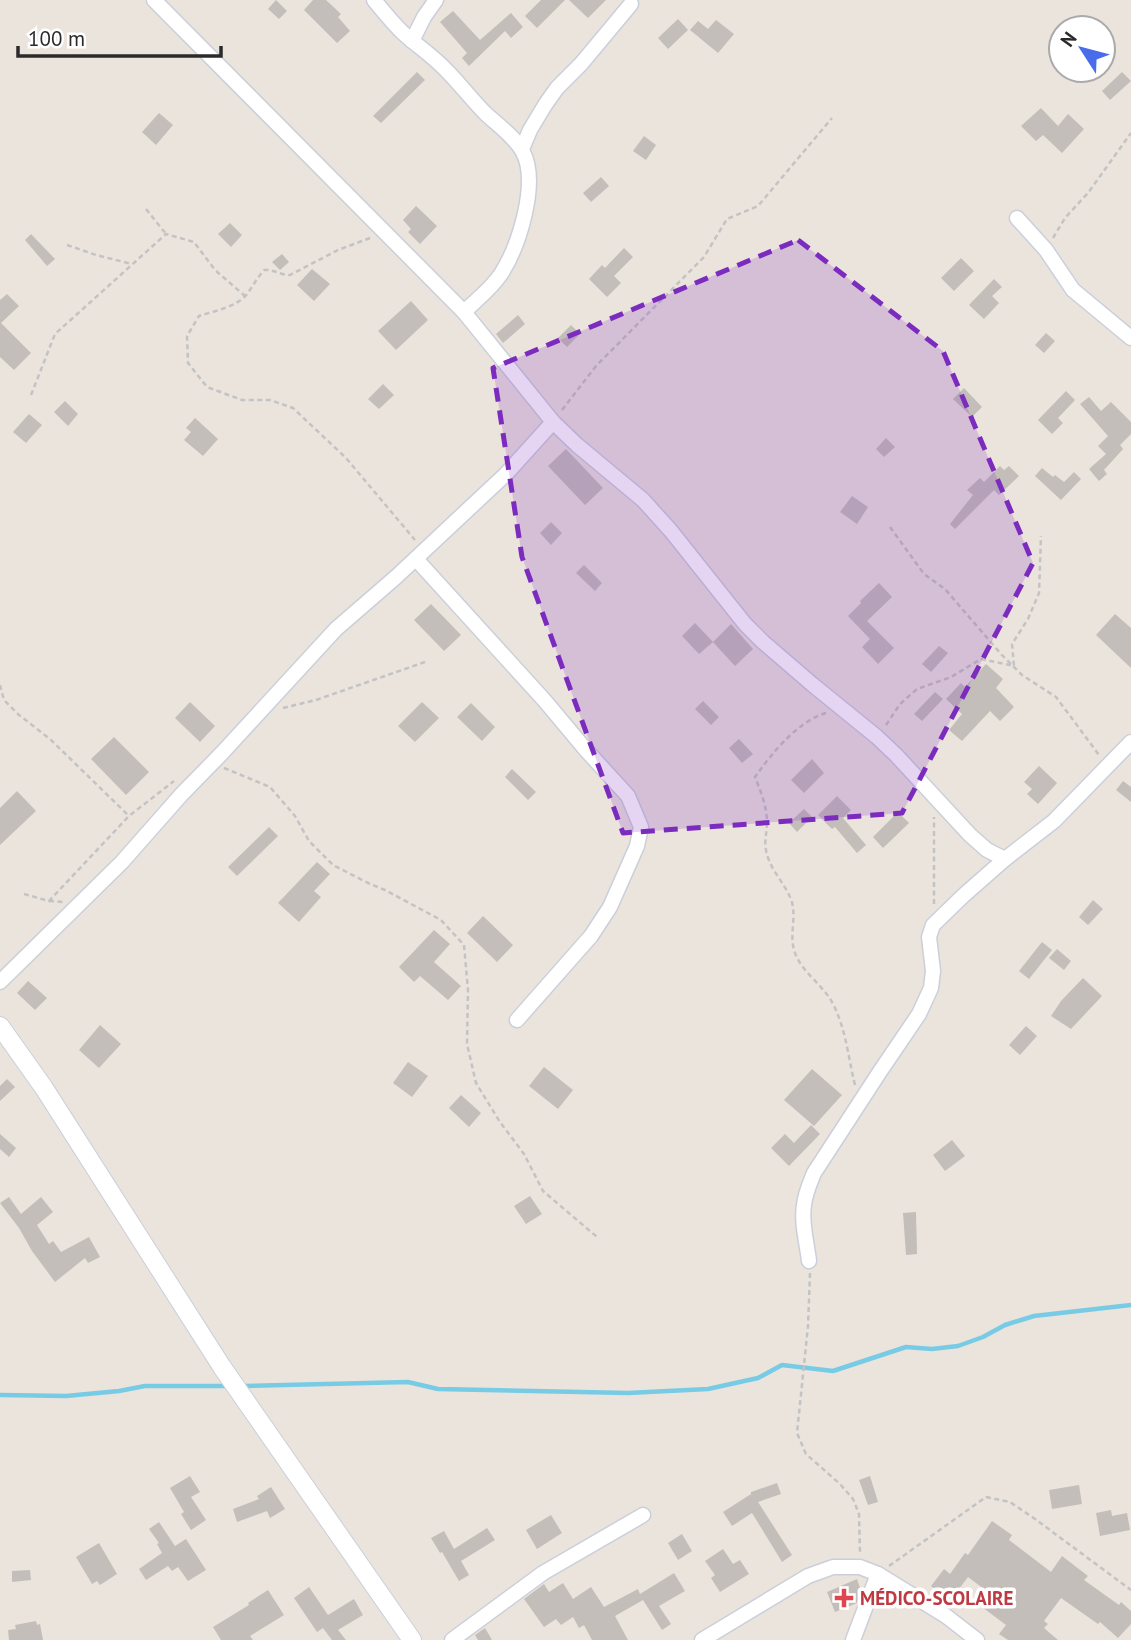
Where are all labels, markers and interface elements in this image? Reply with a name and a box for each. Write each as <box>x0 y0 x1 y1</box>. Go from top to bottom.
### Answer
scale bar <box>18 14 220 58</box>
north arrow <box>1047 14 1117 84</box>
text: 100 m <box>28 25 85 52</box>
text: N <box>1055 27 1082 51</box>
place label: MÉDICO-SCOLAIRE <box>860 1586 1014 1610</box>
marker: MÉDICO-SCOLAIRE <box>834 1588 854 1608</box>

